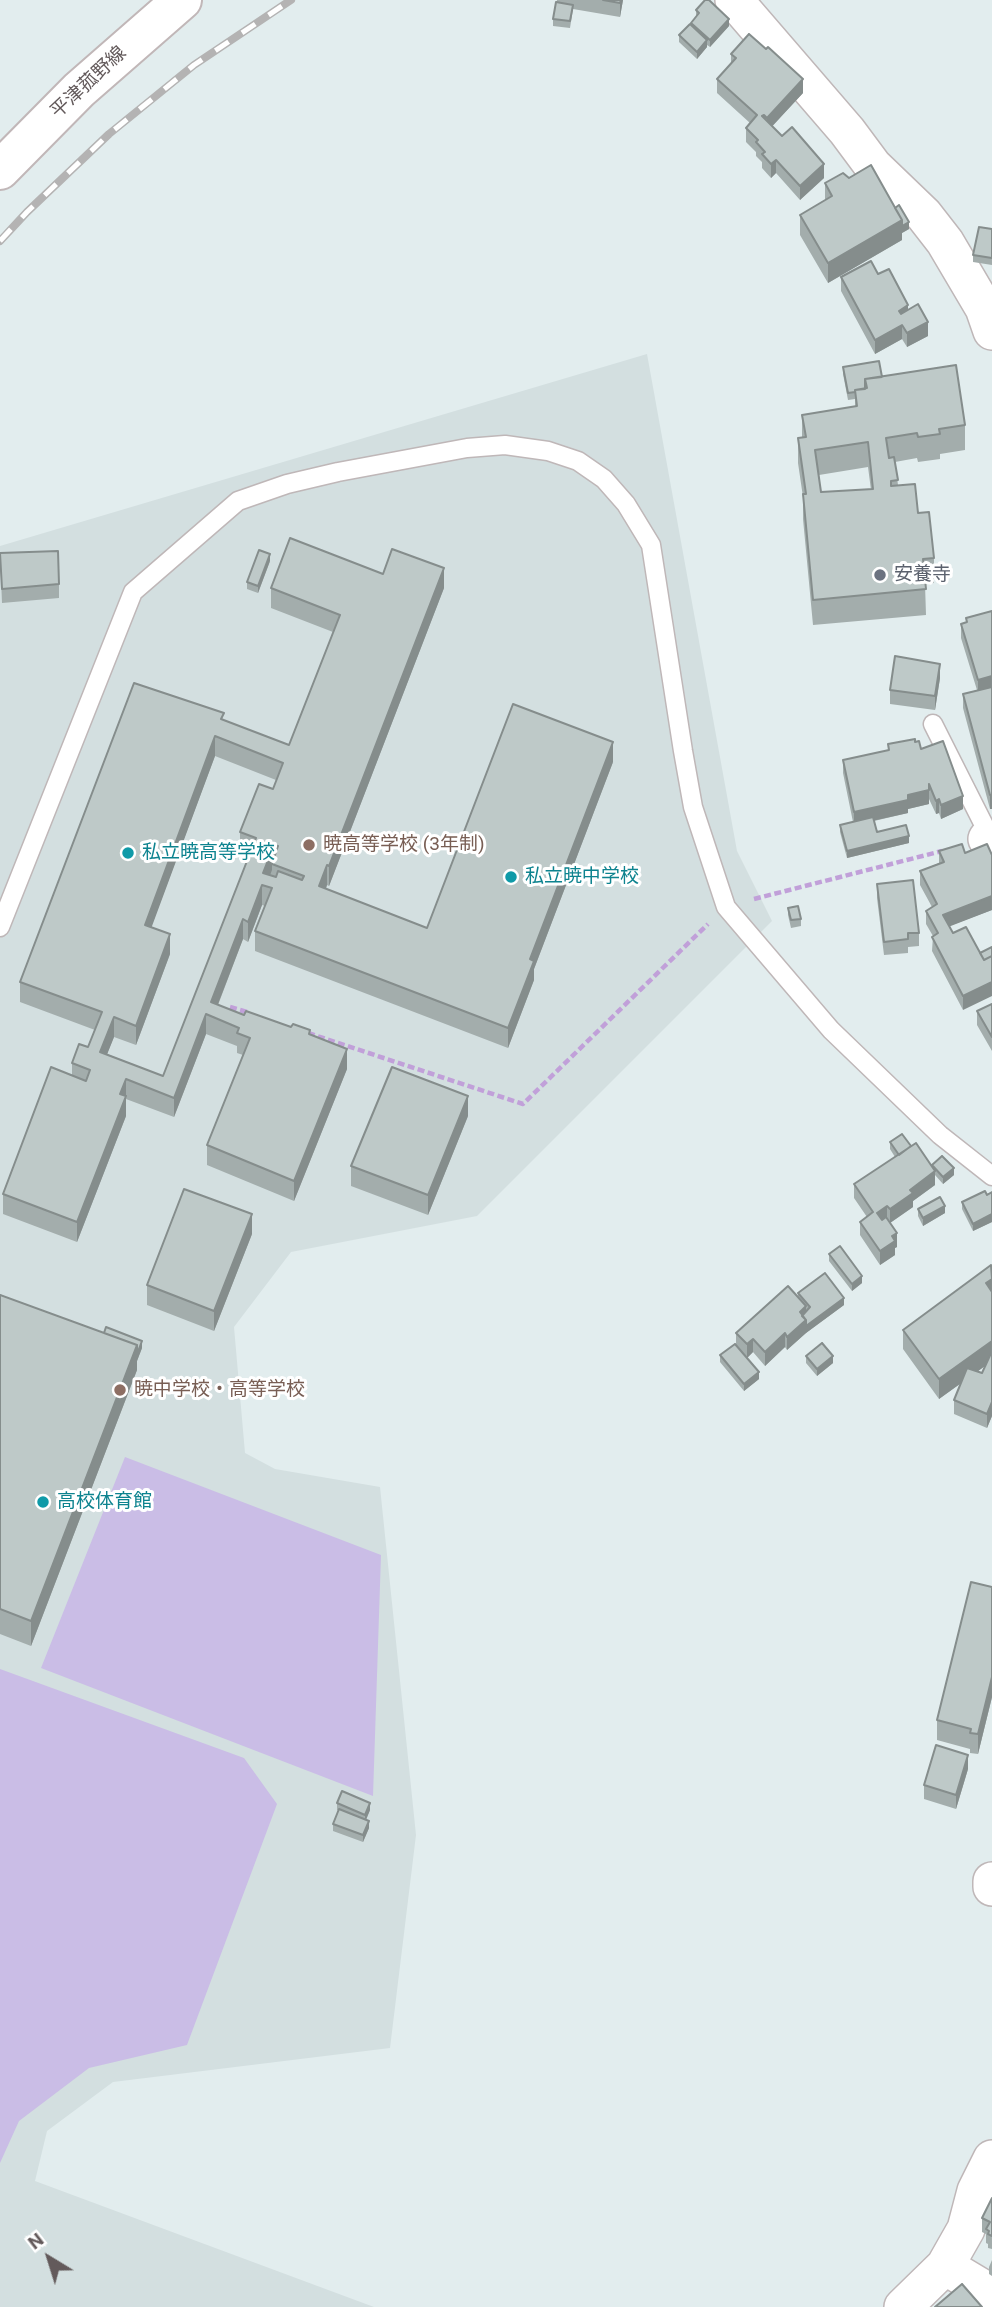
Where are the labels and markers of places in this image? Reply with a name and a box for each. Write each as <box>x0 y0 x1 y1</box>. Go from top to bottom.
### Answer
place label: 安養寺 <box>894 564 951 586</box>
marker: 安養寺 <box>872 567 888 583</box>
place label: 暁高等学校 (3年制) <box>323 834 485 856</box>
marker: 暁高等学校 (3年制) <box>301 837 317 853</box>
place label: 私立暁高等学校 <box>142 842 275 864</box>
marker: 私立暁高等学校 <box>120 845 136 861</box>
place label: 私立暁中学校 <box>525 866 639 888</box>
marker: 私立暁中学校 <box>503 869 519 885</box>
place label: 暁中学校・高等学校 <box>134 1379 305 1401</box>
marker: 暁中学校・高等学校 <box>112 1382 128 1398</box>
place label: 高校体育館 <box>57 1491 152 1513</box>
marker: 高校体育館 <box>35 1494 51 1510</box>

